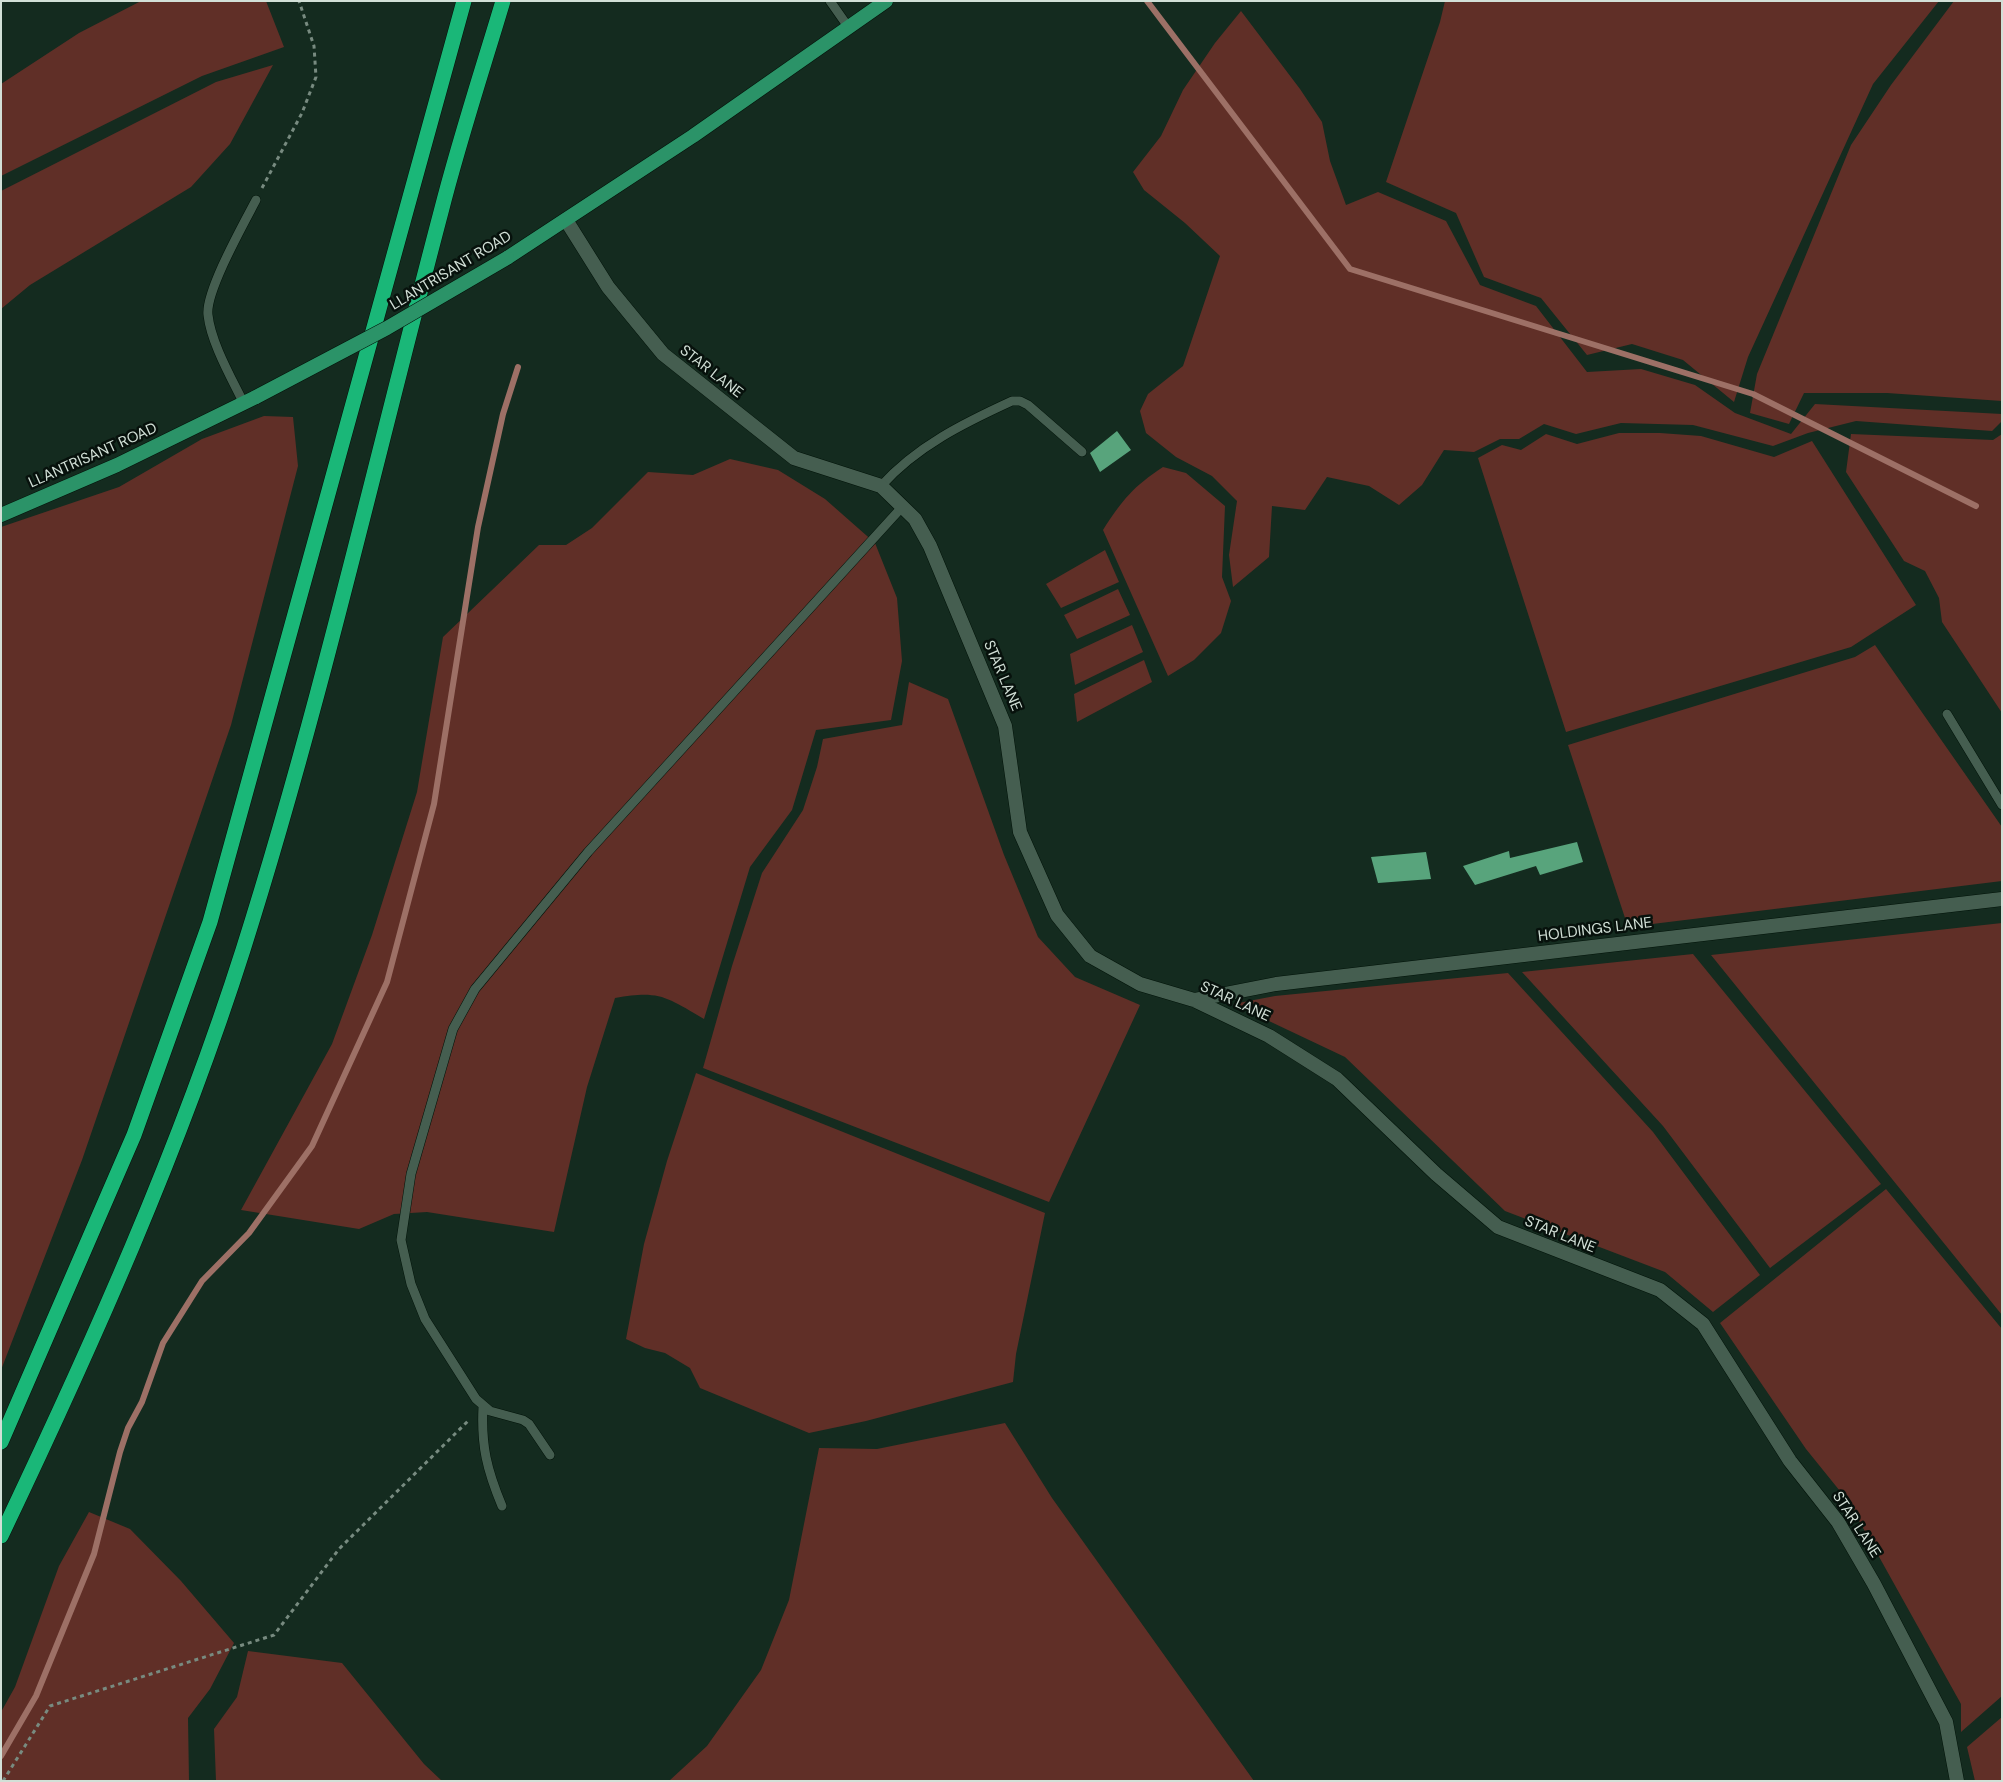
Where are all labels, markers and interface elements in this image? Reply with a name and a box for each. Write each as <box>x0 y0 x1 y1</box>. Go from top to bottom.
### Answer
street label: LLANTRISANT ROAD <box>387 228 515 314</box>
street label: STAR LANE <box>676 342 746 402</box>
street label: LLANTRISANT ROAD <box>26 420 160 492</box>
street label: STAR LANE <box>979 638 1025 714</box>
street label: HOLDINGS LANE <box>1537 914 1653 946</box>
street label: STAR LANE <box>1197 978 1273 1026</box>
street label: STAR LANE <box>1522 1213 1598 1257</box>
street label: STAR LANE <box>1828 1489 1884 1561</box>

